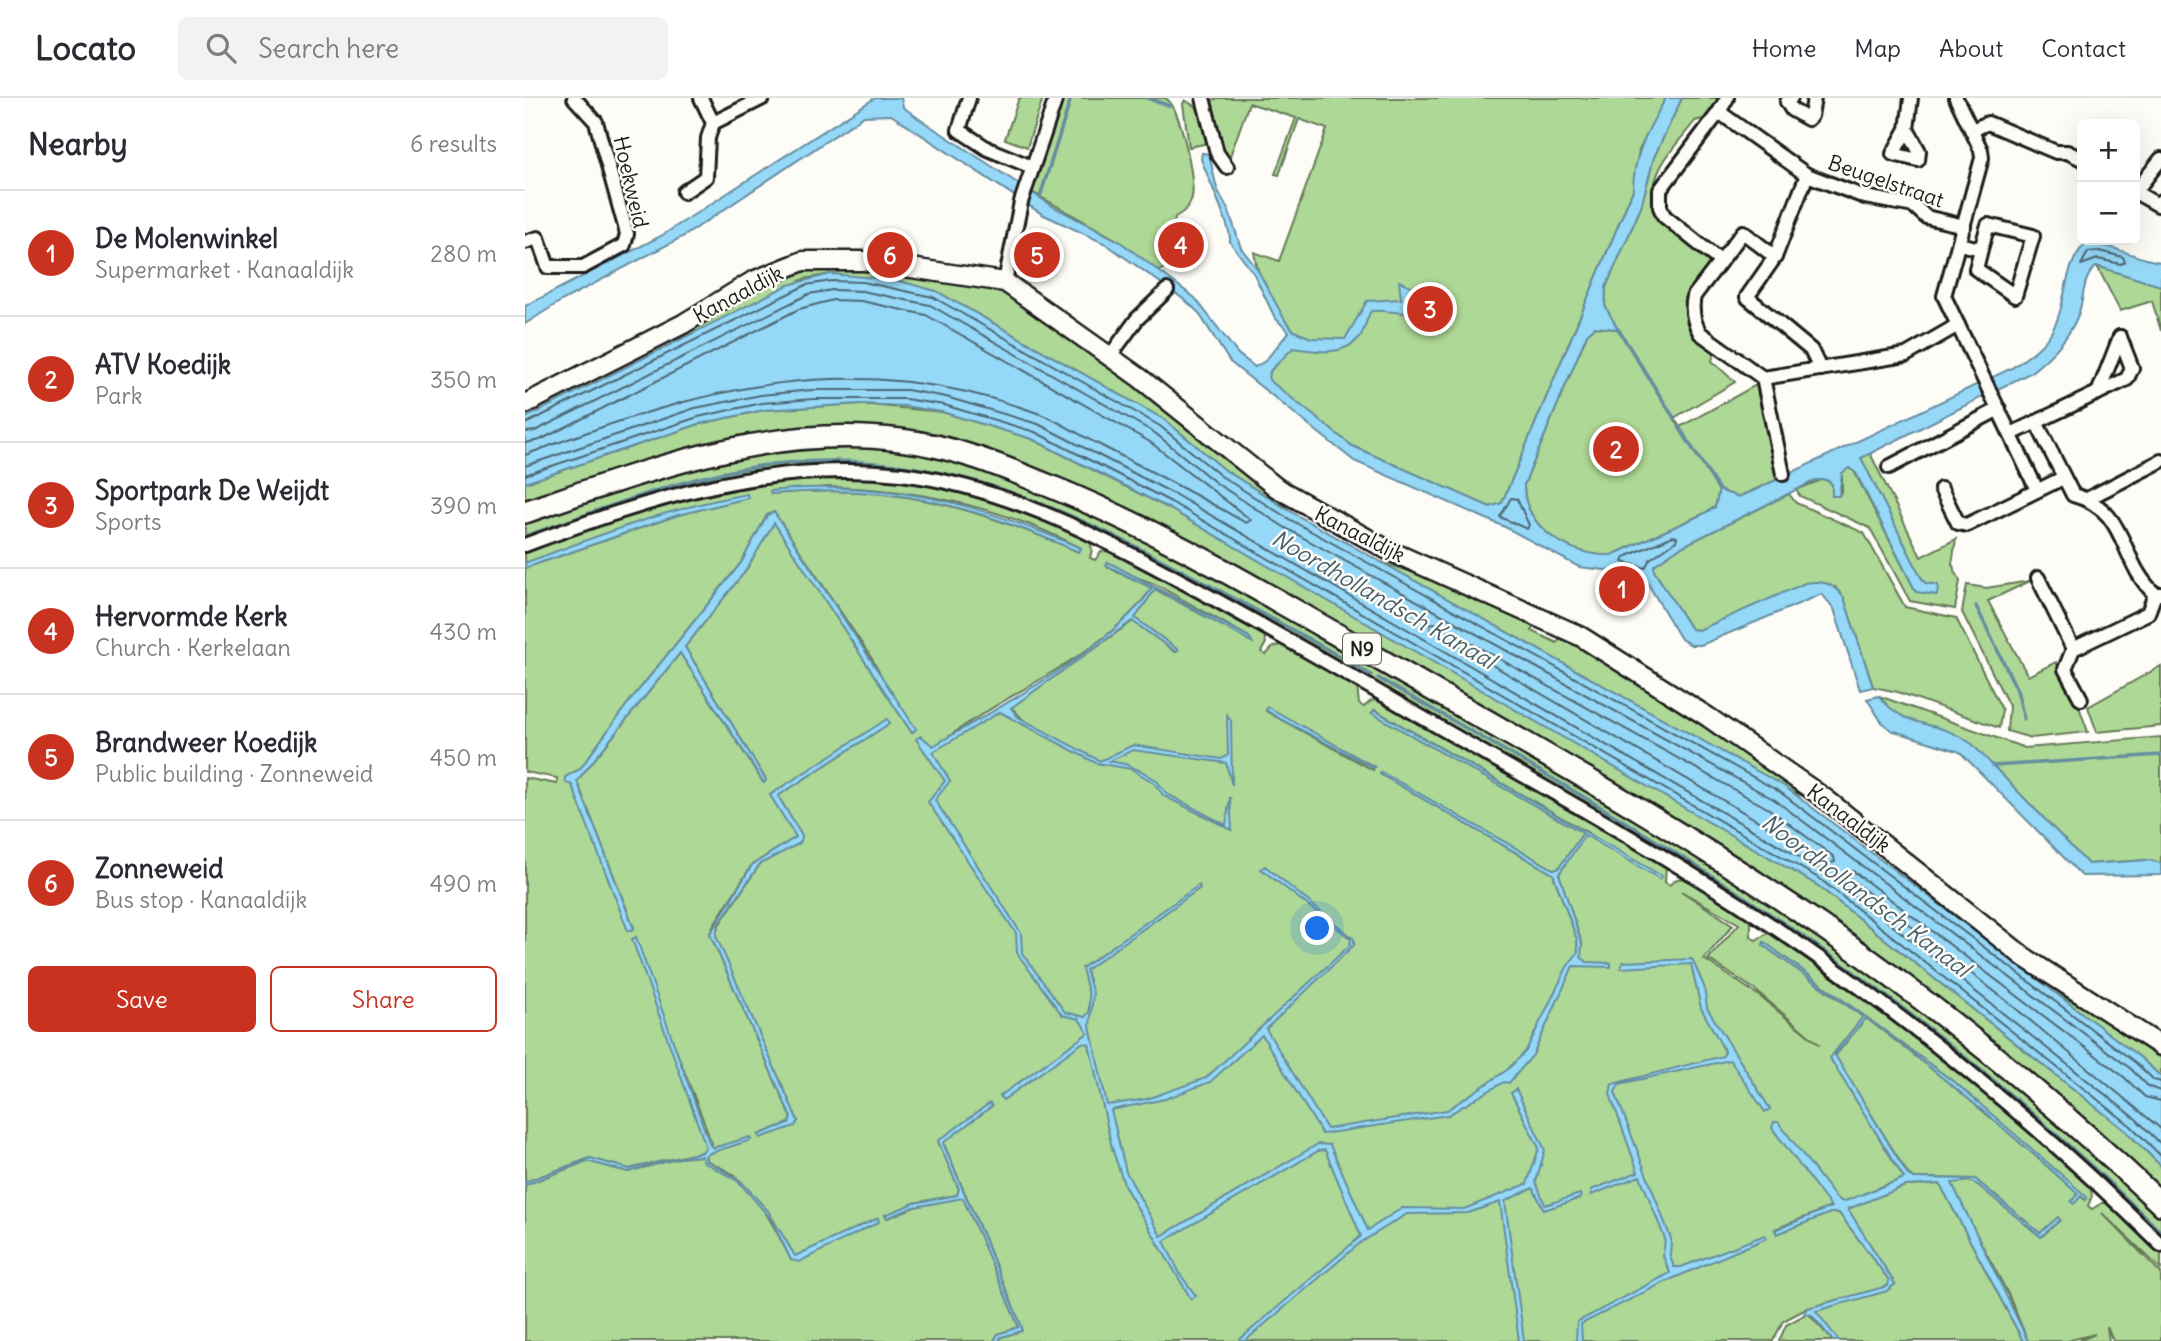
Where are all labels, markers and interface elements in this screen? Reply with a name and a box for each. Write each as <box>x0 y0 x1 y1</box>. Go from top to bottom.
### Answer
search box <box>178 17 668 80</box>
text: Locato <box>35 27 136 69</box>
icon: search <box>202 29 240 67</box>
text: Search here <box>258 32 399 65</box>
text: Home <box>1752 33 1816 63</box>
text: Map <box>1854 33 1901 63</box>
text: About <box>1939 33 2003 63</box>
text: Contact <box>2041 33 2126 63</box>
map controls <box>2077 119 2140 245</box>
button: + <box>2077 119 2140 182</box>
text: Nearby <box>28 125 128 163</box>
text: 6 results <box>410 129 497 158</box>
street label: Hoekweid <box>607 133 655 231</box>
street label: Beugelstraat <box>1824 149 1948 213</box>
button: − <box>2077 182 2140 245</box>
pin: 4 <box>1158 219 1204 271</box>
text: De Molenwinkel <box>95 222 278 255</box>
pin: 6 <box>867 229 913 281</box>
pin: 5 <box>1014 229 1060 281</box>
text: 1 <box>46 239 56 268</box>
text: 280 m <box>430 239 497 268</box>
text: Supermarket · Kanaaldijk <box>95 255 354 284</box>
street label: Kanaaldijk <box>688 259 788 329</box>
pin: 3 <box>1407 283 1453 335</box>
text: ATV Koedijk <box>95 348 231 381</box>
text: 2 <box>45 365 57 394</box>
text: 350 m <box>430 365 497 394</box>
text: Park <box>95 381 143 410</box>
pin: 2 <box>1593 423 1639 475</box>
text: Sportpark De Weijdt <box>95 474 329 507</box>
text: 3 <box>44 491 58 520</box>
text: 390 m <box>430 491 497 520</box>
street label: Kanaaldijk <box>1310 500 1410 568</box>
text: Sports <box>95 507 161 536</box>
water label: Noordhollandsch Kanaal <box>1267 523 1503 676</box>
pin: 1 <box>1599 563 1645 615</box>
text: Hervormde Kerk <box>95 600 287 633</box>
text: 4 <box>44 617 58 646</box>
text: 430 m <box>430 617 497 646</box>
text: Church · Kerkelaan <box>95 633 291 662</box>
road number: N9 <box>1343 634 1381 664</box>
text: Brandweer Koedijk <box>95 726 317 759</box>
text: 5 <box>44 743 58 772</box>
text: 450 m <box>430 743 497 772</box>
text: Public building · Zonneweid <box>95 759 373 788</box>
street label: Kanaaldijk <box>1802 778 1896 858</box>
water label: Noordhollandsch Kanaal <box>1756 807 1978 985</box>
text: Zonneweid <box>95 852 223 885</box>
text: 6 <box>44 869 58 898</box>
text: 490 m <box>430 869 497 898</box>
text: Bus stop · Kanaaldijk <box>95 885 307 914</box>
your location <box>1300 911 1334 945</box>
button: Save <box>28 966 256 1032</box>
button: Share <box>270 966 497 1032</box>

